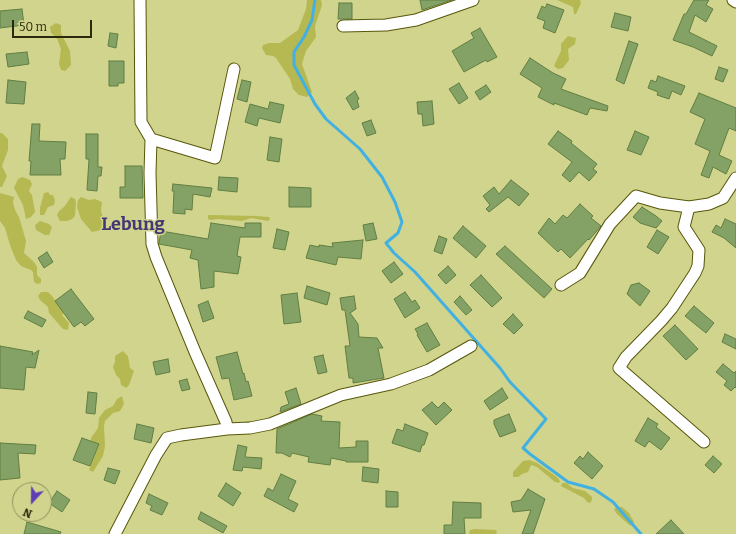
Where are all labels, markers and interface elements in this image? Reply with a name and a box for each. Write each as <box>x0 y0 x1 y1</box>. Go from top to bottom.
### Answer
scale bar <box>14 12 94 38</box>
text: 50 m <box>19 20 47 34</box>
district label: Lebung <box>101 214 165 236</box>
north arrow <box>12 482 52 522</box>
text: N <box>21 505 34 520</box>

